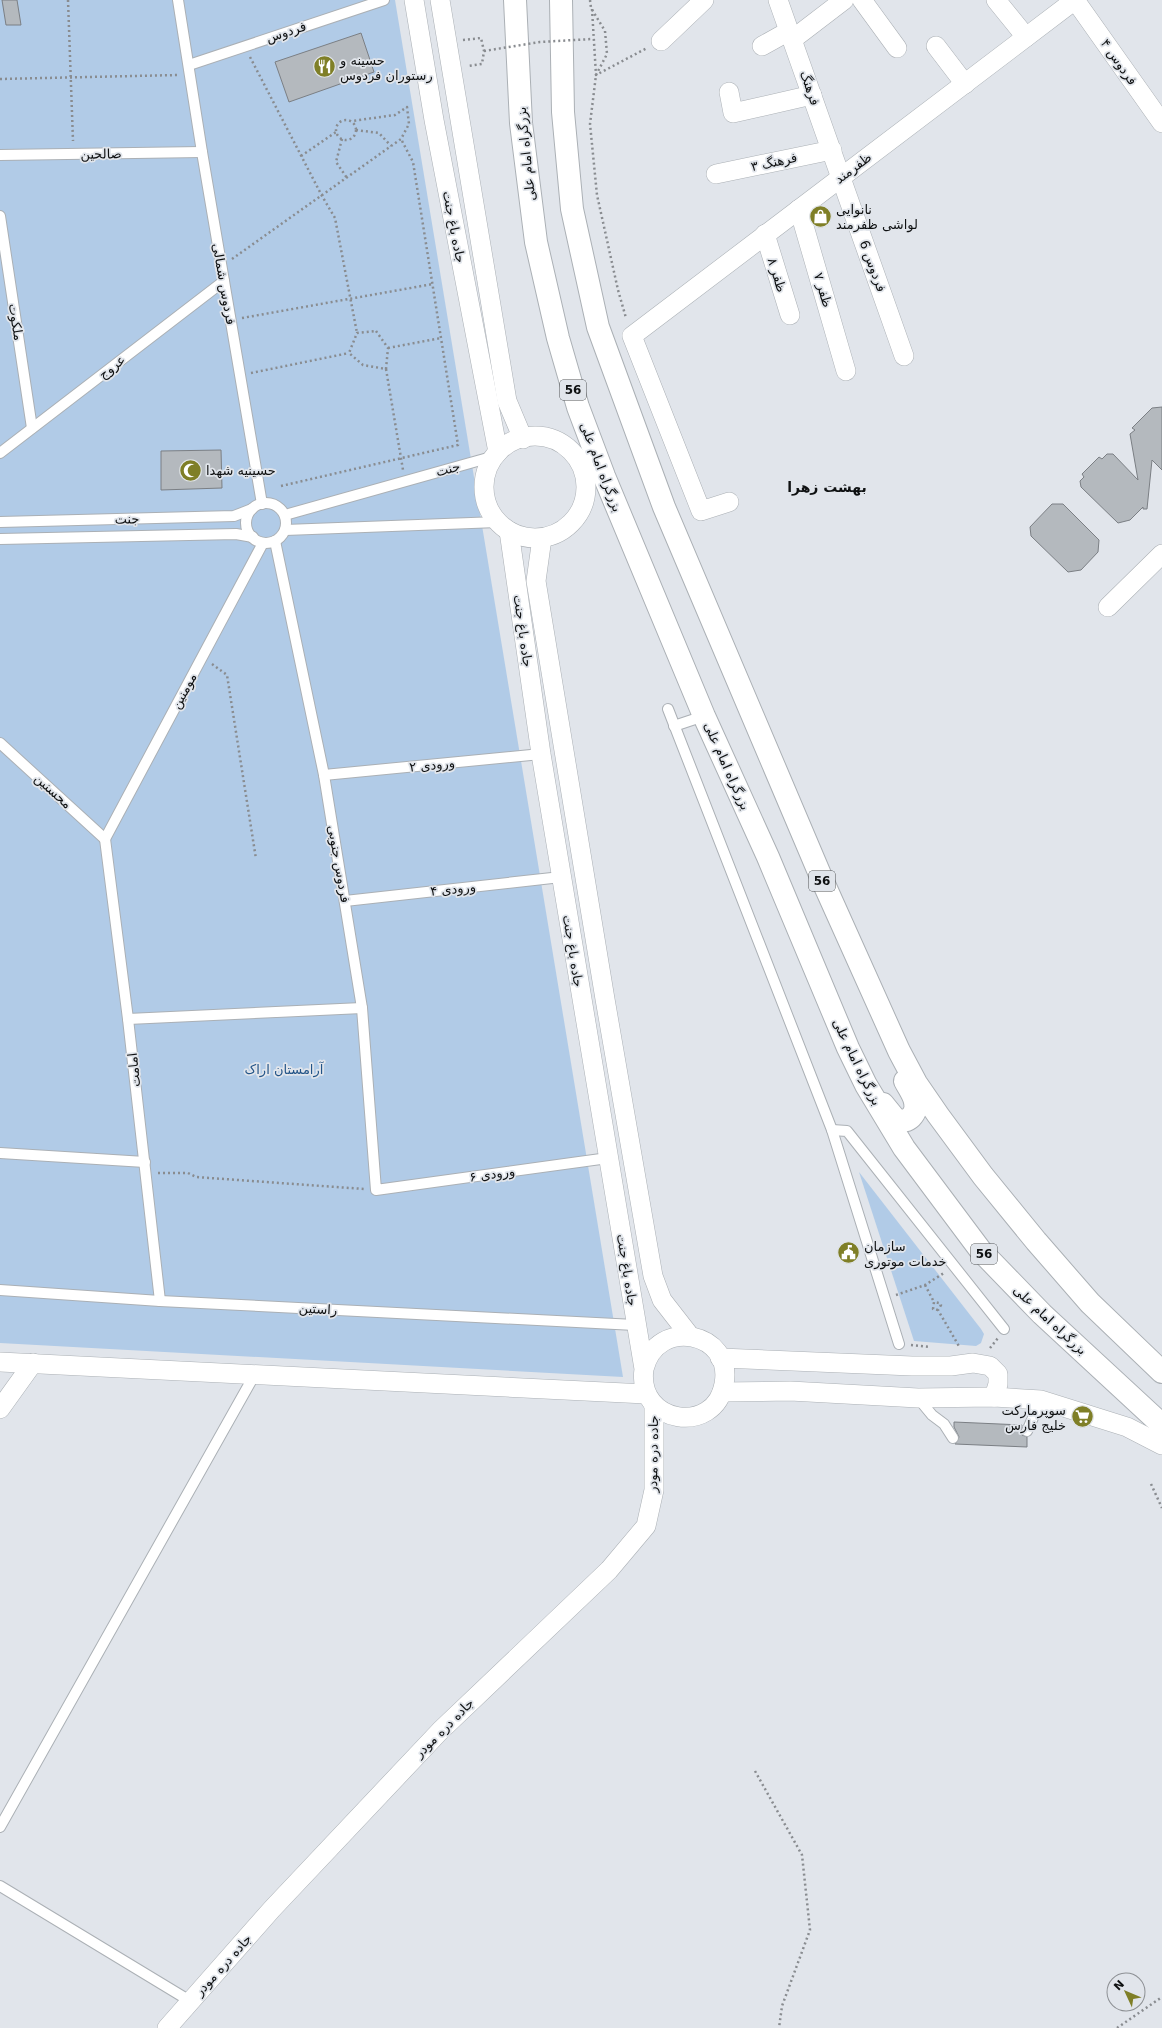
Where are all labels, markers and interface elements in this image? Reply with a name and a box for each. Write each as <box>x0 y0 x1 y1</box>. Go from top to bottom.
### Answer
street label: فردوس <box>264 18 308 46</box>
street label: فردوس ۴ <box>1097 36 1140 88</box>
place label: حسینه و رستوران فردوس <box>339 53 433 84</box>
restaurant icon: حسینه و رستوران فردوس <box>311 54 337 80</box>
street label: فرهنگ <box>796 69 823 108</box>
street label: بزرگراه امام علی <box>514 106 539 202</box>
street label: صالحین <box>80 146 122 163</box>
street label: ظفرمند <box>832 149 875 187</box>
street label: فرهنگ ۳ <box>749 150 799 175</box>
street label: جاده باغ جنت <box>439 190 468 264</box>
place label: نانوایی لواشی ظفرمند <box>836 202 918 233</box>
shop icon: نانوایی لواشی ظفرمند <box>808 203 834 229</box>
street label: فردوس 6 <box>856 238 889 294</box>
street label: فردوس شمالی <box>208 242 239 326</box>
street label: ظفر ۸ <box>764 256 789 294</box>
street label: ظفر ۷ <box>810 271 835 309</box>
street label: ملکوت <box>5 302 26 342</box>
street label: عروج <box>96 352 129 383</box>
road number: 56 <box>560 380 586 400</box>
street label: بزرگراه امام علی <box>576 420 625 514</box>
mosque icon: حسینیه شهدا <box>178 457 204 483</box>
street label: جنت <box>434 459 462 479</box>
place label: حسینیه شهدا <box>206 463 276 479</box>
district label: بهشت زهرا <box>787 479 867 496</box>
street label: جنت <box>115 511 139 527</box>
street label: جاده باغ جنت <box>510 594 536 668</box>
street label: مومنین <box>168 671 201 712</box>
street label: بزرگراه امام علی <box>700 720 753 813</box>
street label: ورودی ۲ <box>408 755 456 776</box>
street label: محسنین <box>31 770 75 812</box>
street label: فردوس جنوبی <box>324 824 353 904</box>
road number: 56 <box>809 871 835 891</box>
street label: ورودی ۴ <box>429 879 477 900</box>
street label: جاده باغ جنت <box>559 914 586 988</box>
street label: بزرگراه امام علی <box>829 1016 884 1108</box>
street label: امامت <box>125 1052 143 1088</box>
park label: آرامستان اراک <box>245 1061 325 1078</box>
street label: ورودی ۶ <box>468 1163 516 1186</box>
street label: جاده باغ جنت <box>613 1233 640 1307</box>
place label: سازمان خدمات موتوری <box>864 1239 947 1270</box>
public building icon: سازمان خدمات موتوری <box>835 1240 861 1266</box>
road number: 56 <box>971 1244 997 1264</box>
street label: بزرگراه امام علی <box>1010 1282 1090 1358</box>
street label: راستین <box>298 1301 338 1318</box>
place label: سوپرمارکت خلیج فارس <box>1001 1403 1066 1434</box>
supermarket icon: سوپرمارکت خلیج فارس <box>1069 1404 1095 1430</box>
street label: جاده دره مودر <box>645 1415 662 1494</box>
street label: جاده دره مودر <box>411 1695 477 1762</box>
street label: جاده دره مودر <box>191 1931 255 2000</box>
north arrow <box>1106 1972 1146 2012</box>
text: N <box>1111 1978 1127 1993</box>

